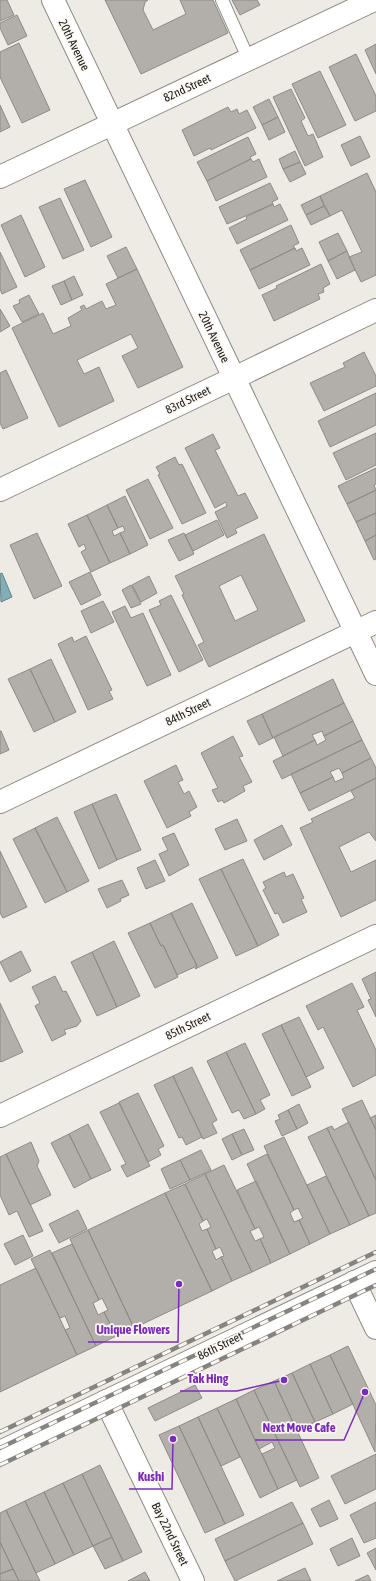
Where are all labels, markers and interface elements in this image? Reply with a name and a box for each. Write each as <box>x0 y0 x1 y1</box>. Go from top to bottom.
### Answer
street label: 20th Avenue <box>56 17 92 73</box>
street label: 82nd Street <box>161 71 213 105</box>
street label: 20th Avenue <box>196 309 232 365</box>
street label: 83rd Street <box>163 383 213 417</box>
street label: 84th Street <box>163 695 213 729</box>
street label: 85th Street <box>163 1009 213 1043</box>
callout: Unique Flowers <box>88 1317 178 1342</box>
text: Unique Flowers <box>96 1322 170 1337</box>
street label: 86th Street <box>195 1329 245 1363</box>
callout: Tak Hing <box>180 1366 237 1391</box>
text: Tak Hing <box>188 1371 229 1386</box>
callout: Next Move Cafe <box>255 1415 344 1440</box>
text: Next Move Cafe <box>262 1420 336 1435</box>
callout: Kushi <box>129 1464 172 1489</box>
text: Kushi <box>138 1469 164 1484</box>
street label: Bay 22nd Street <box>149 1500 192 1568</box>

